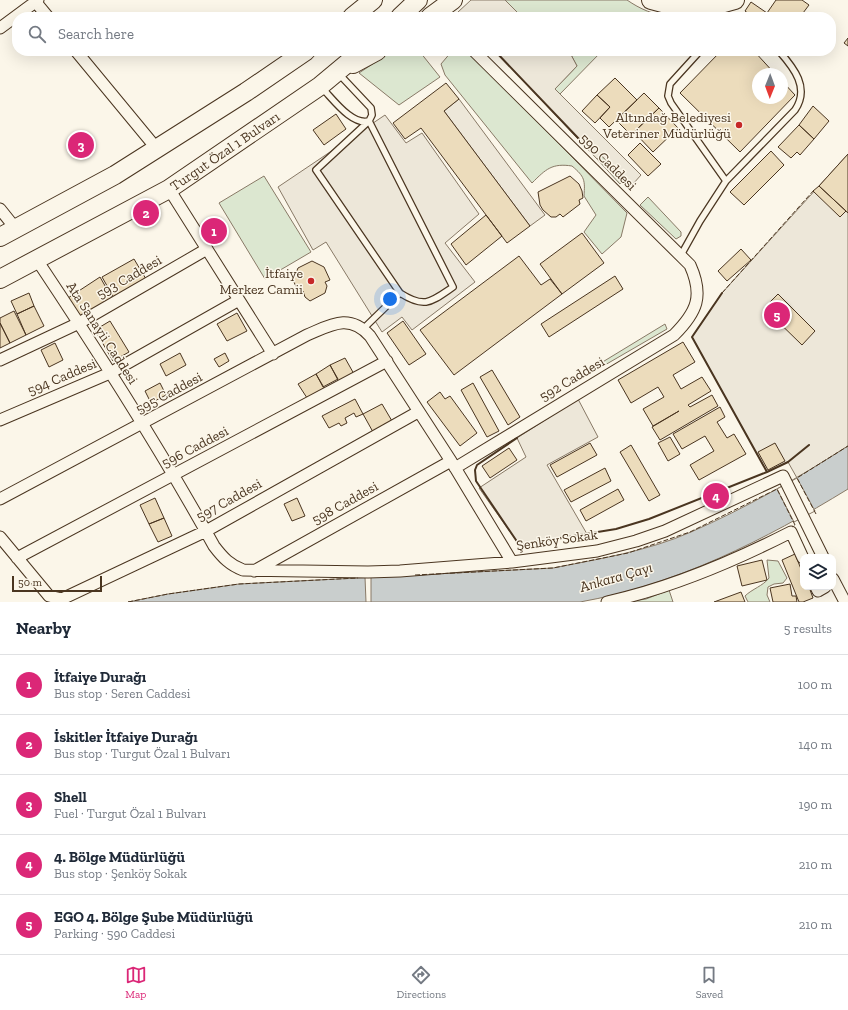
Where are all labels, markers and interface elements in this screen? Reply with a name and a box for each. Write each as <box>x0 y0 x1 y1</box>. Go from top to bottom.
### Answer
search box <box>12 12 836 56</box>
icon: search <box>26 23 48 45</box>
text: Search here <box>58 25 134 43</box>
north arrow <box>752 68 788 104</box>
street label: Turgut Özal 1 Bulvarı <box>167 108 283 194</box>
place label: Altındağ Belediyesi Veteriner Müdürlüğü <box>602 109 731 142</box>
marker: Altındağ Belediyesi Veteriner Müdürlüğü <box>734 120 744 130</box>
pin: 3 <box>68 130 94 160</box>
street label: 590 Caddesi <box>576 130 640 194</box>
pin: 2 <box>133 198 159 228</box>
pin: 1 <box>201 216 227 246</box>
street label: 593 Caddesi <box>93 251 165 302</box>
place label: İtfaiye Merkez Camii <box>220 265 303 298</box>
marker: İtfaiye Merkez Camii <box>306 276 316 286</box>
street label: Ata Sanayii Caddesi <box>63 279 142 387</box>
your location <box>380 289 400 309</box>
pin: 5 <box>764 300 790 330</box>
street label: 592 Caddesi <box>536 353 608 405</box>
street label: 594 Caddesi <box>25 355 99 399</box>
street label: 595 Caddesi <box>133 368 205 418</box>
street label: 596 Caddesi <box>159 422 231 472</box>
street label: 597 Caddesi <box>193 475 265 525</box>
street label: 598 Caddesi <box>309 478 381 528</box>
pin: 4 <box>703 481 729 511</box>
street label: Şenköy Sokak <box>515 526 600 554</box>
map controls <box>800 554 836 590</box>
button: layers <box>800 554 836 590</box>
water label: Ankara Çayı <box>576 558 655 596</box>
scale bar <box>12 574 102 593</box>
text: 50 m <box>18 576 42 589</box>
text: Nearby <box>16 618 71 638</box>
text: 5 results <box>784 621 832 636</box>
text: İtfaiye Durağı <box>54 668 146 686</box>
text: 1 <box>26 677 32 692</box>
text: 100 m <box>798 677 832 692</box>
text: Bus stop · Seren Caddesi <box>54 686 190 701</box>
text: İskitler İtfaiye Durağı <box>54 728 198 746</box>
text: 2 <box>26 737 32 752</box>
text: 140 m <box>798 737 832 752</box>
text: Bus stop · Turgut Özal 1 Bulvarı <box>54 746 230 761</box>
text: Shell <box>54 788 87 806</box>
text: 3 <box>26 797 32 812</box>
text: 190 m <box>798 797 832 812</box>
text: Fuel · Turgut Özal 1 Bulvarı <box>54 806 206 821</box>
text: 4. Bölge Müdürlüğü <box>54 848 185 866</box>
text: 4 <box>25 857 33 872</box>
text: 210 m <box>799 857 832 872</box>
text: Bus stop · Şenköy Sokak <box>54 866 187 881</box>
text: EGO 4. Bölge Şube Müdürlüğü <box>54 908 253 926</box>
text: 5 <box>26 917 32 932</box>
text: 210 m <box>799 917 832 932</box>
text: Parking · 590 Caddesi <box>54 926 175 941</box>
tab: Map <box>125 964 147 1001</box>
tab: Directions <box>396 964 446 1001</box>
tab: Saved <box>696 964 723 1001</box>

